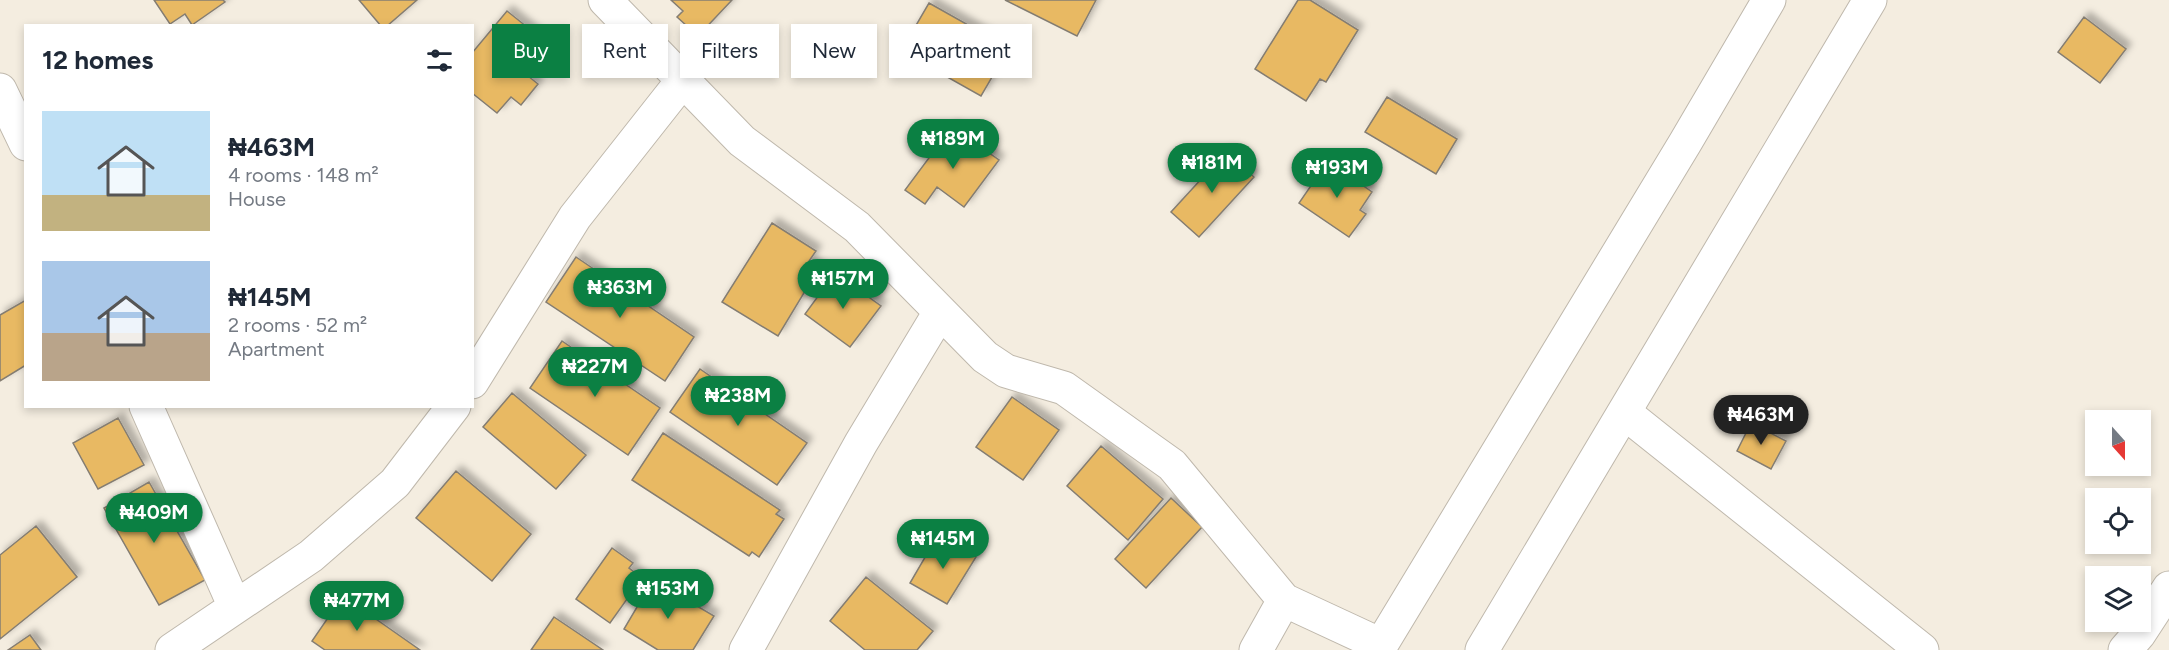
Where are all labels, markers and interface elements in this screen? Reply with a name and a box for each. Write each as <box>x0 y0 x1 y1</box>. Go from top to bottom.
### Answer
chip: Buy <box>492 24 570 78</box>
chip: Rent <box>582 24 668 78</box>
chip: Filters <box>680 24 779 78</box>
chip: New <box>791 24 877 78</box>
chip: Apartment <box>889 24 1032 78</box>
text: 12 homes <box>42 44 153 76</box>
icon: filters <box>423 44 456 77</box>
pin: ₦189M <box>911 119 995 170</box>
text: ₦189M <box>921 126 985 150</box>
text: ₦463M <box>228 131 315 163</box>
icon: home <box>90 135 162 207</box>
pin: ₦181M <box>1170 143 1254 194</box>
pin: ₦193M <box>1295 148 1379 199</box>
text: ₦181M <box>1182 150 1242 174</box>
text: ₦193M <box>1306 155 1368 179</box>
text: 4 rooms · 148 m² <box>228 163 379 187</box>
text: House <box>228 187 286 211</box>
pin: ₦157M <box>801 259 885 310</box>
text: ₦157M <box>812 266 874 290</box>
pin: ₦363M <box>578 268 662 319</box>
text: ₦363M <box>587 275 653 299</box>
text: ₦145M <box>228 281 312 313</box>
icon: home <box>90 285 162 357</box>
text: 2 rooms · 52 m² <box>228 313 367 337</box>
text: Apartment <box>228 337 325 361</box>
pin: ₦227M <box>553 347 637 398</box>
text: ₦227M <box>562 354 628 378</box>
pin: ₦238M <box>696 376 780 427</box>
text: ₦238M <box>705 383 771 407</box>
pin: ₦463M <box>1719 395 1803 446</box>
text: ₦463M <box>1728 402 1794 426</box>
north arrow <box>2085 410 2151 476</box>
map controls <box>2085 410 2151 632</box>
button: locate <box>2085 488 2151 554</box>
pin: ₦409M <box>112 493 196 544</box>
text: ₦409M <box>120 500 188 524</box>
pin: ₦145M <box>901 519 985 570</box>
text: ₦145M <box>911 526 975 550</box>
button: layers <box>2085 566 2151 632</box>
pin: ₦153M <box>626 569 710 620</box>
text: ₦153M <box>637 576 699 600</box>
pin: ₦477M <box>315 581 399 632</box>
text: ₦477M <box>324 588 390 612</box>

